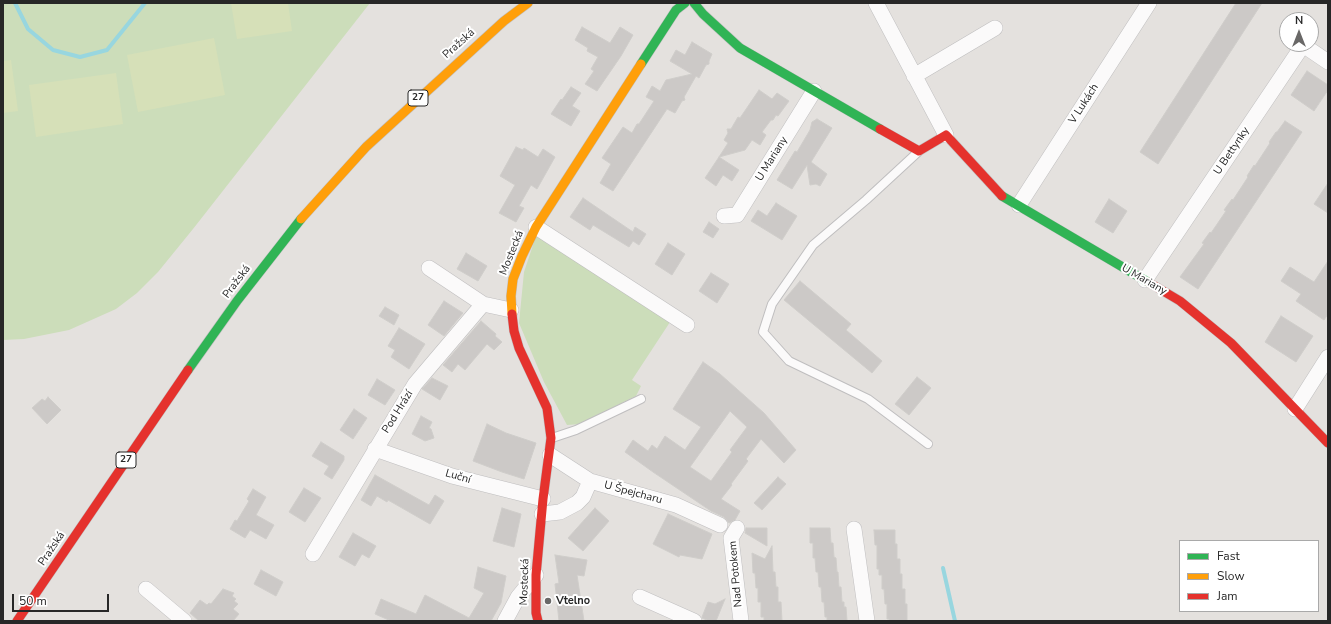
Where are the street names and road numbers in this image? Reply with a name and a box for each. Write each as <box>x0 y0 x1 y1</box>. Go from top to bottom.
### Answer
street label: Pražská <box>440 26 478 62</box>
street label: V Lukách <box>1066 82 1102 126</box>
road number: 27 <box>408 90 428 106</box>
street label: U Bettynky <box>1211 125 1253 177</box>
street label: U Mariany <box>753 134 791 184</box>
street label: Mostecká <box>497 229 527 277</box>
street label: U Mariany <box>1119 262 1169 298</box>
street label: Pražská <box>220 263 254 301</box>
street label: Pod Hrází <box>380 388 416 436</box>
road number: 27 <box>116 452 136 468</box>
street label: Luční <box>444 467 472 487</box>
street label: U Špejcharu <box>602 479 664 507</box>
street label: Pražská <box>36 529 68 569</box>
street label: Nad Potokem <box>727 540 745 608</box>
street label: Mostecká <box>518 558 532 606</box>

